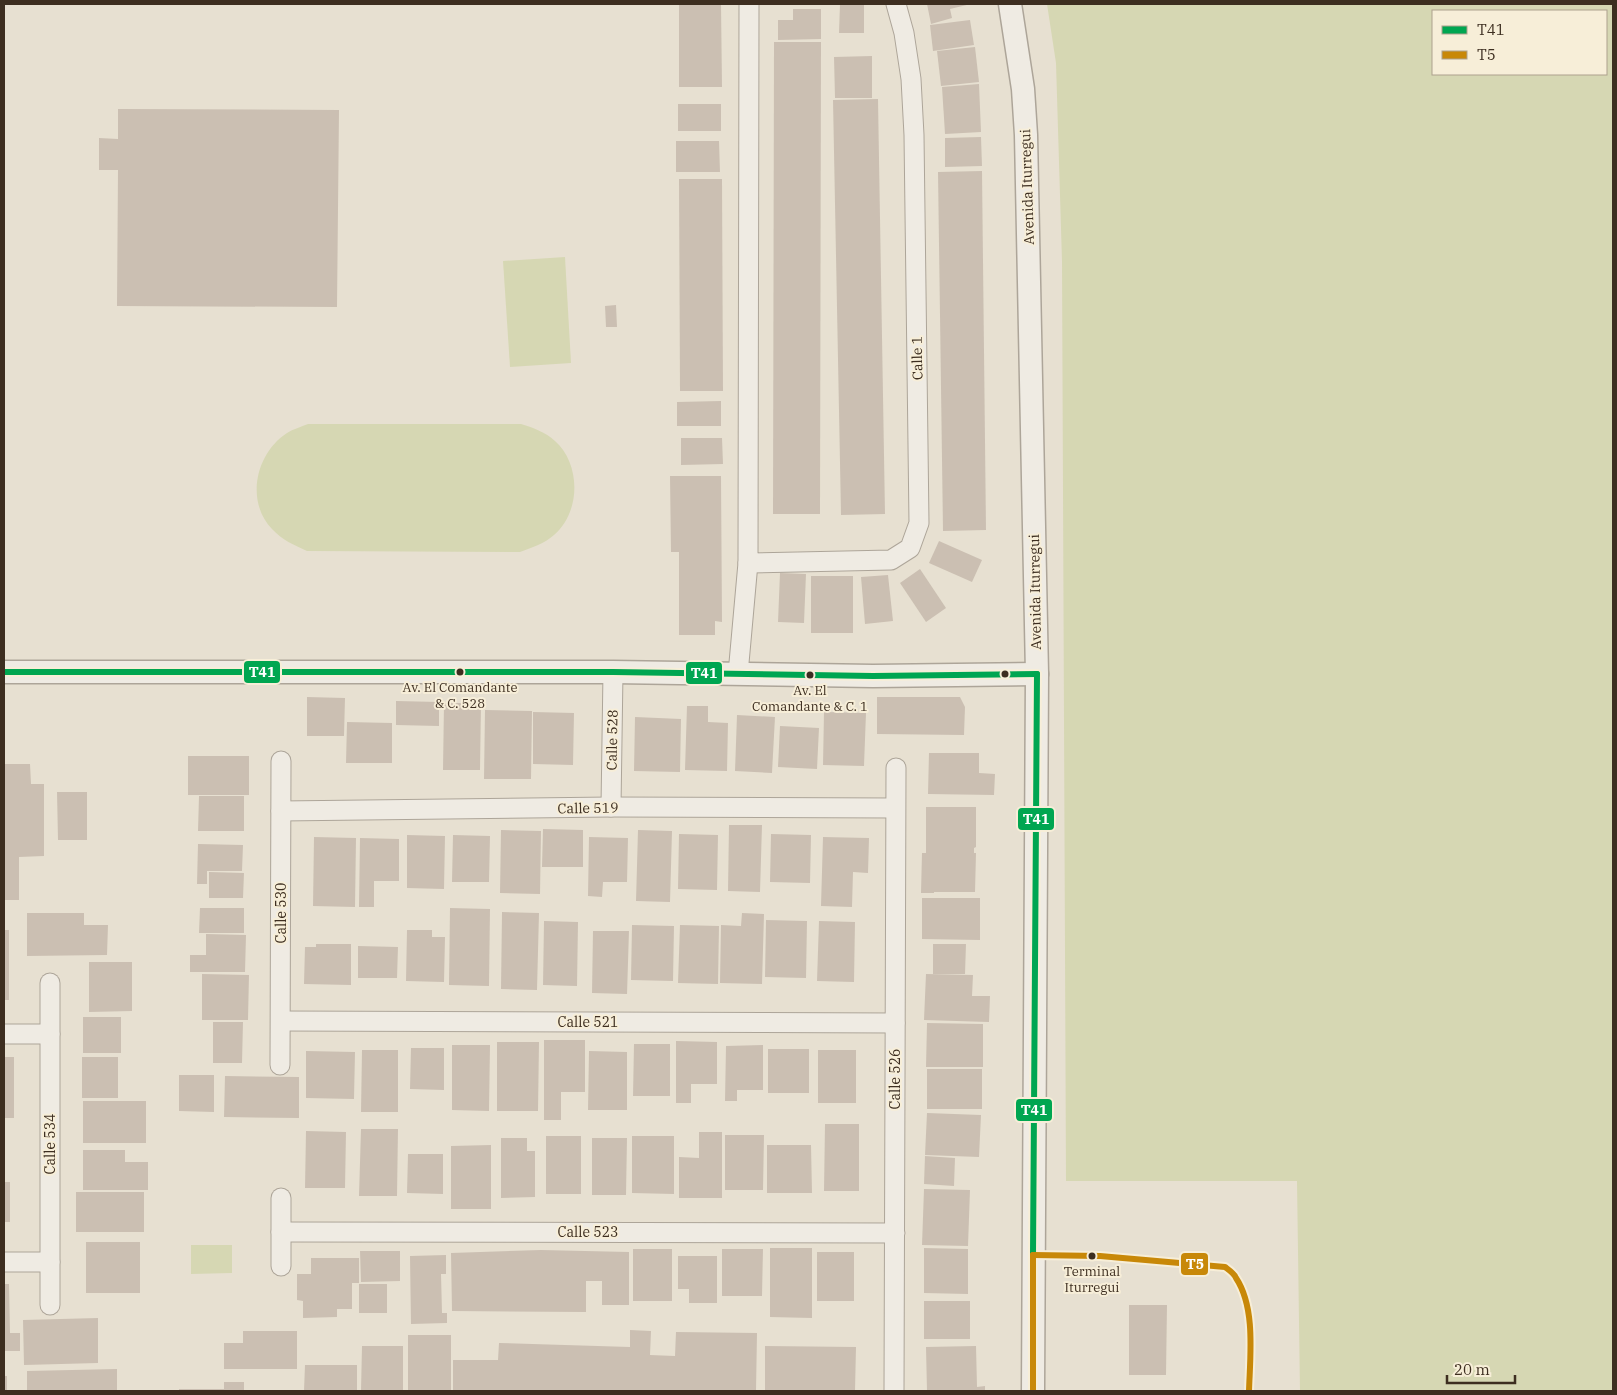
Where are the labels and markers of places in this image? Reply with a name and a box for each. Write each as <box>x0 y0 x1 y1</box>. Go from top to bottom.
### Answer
marker: Av. El Comandante & C. 528 <box>455 667 465 677</box>
unlabelled marker <box>1000 669 1010 679</box>
marker: Av. El Comandante & C. 1 <box>805 670 815 680</box>
place label: Av. El Comandante & C. 528 <box>403 679 517 712</box>
place label: Av. El Comandante & C. 1 <box>752 682 868 715</box>
marker: Terminal Iturregui <box>1087 1251 1097 1261</box>
place label: Terminal Iturregui <box>1064 1263 1120 1296</box>

